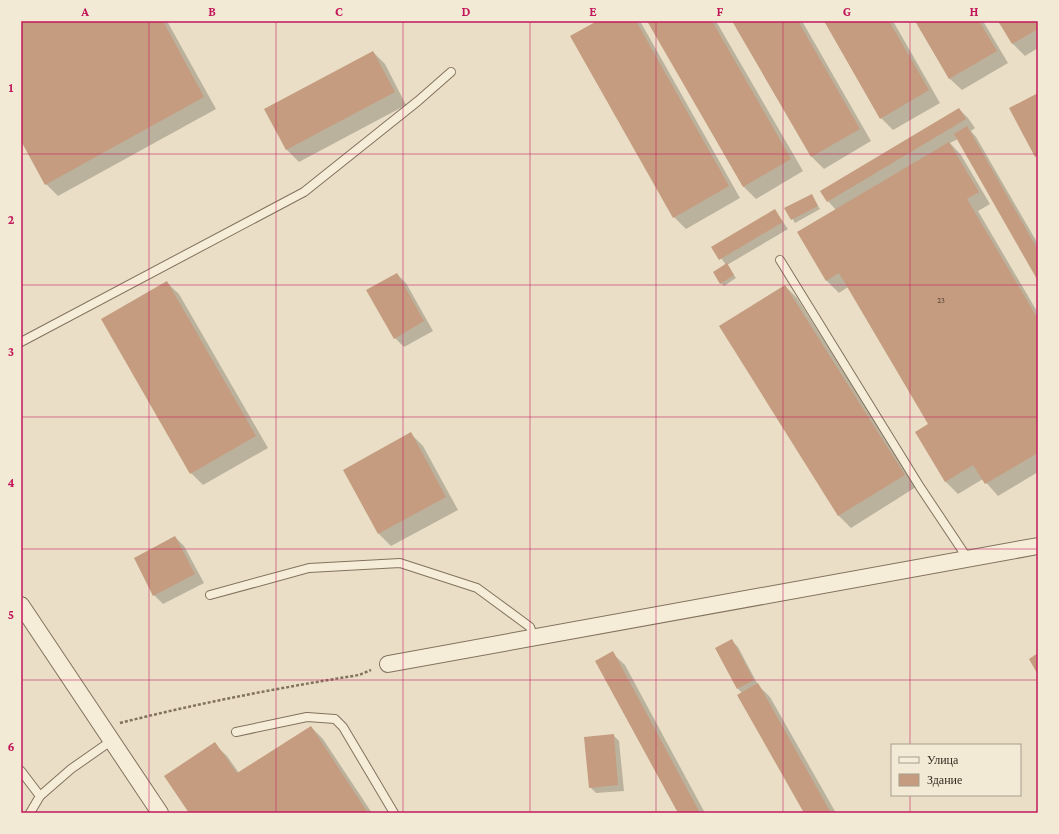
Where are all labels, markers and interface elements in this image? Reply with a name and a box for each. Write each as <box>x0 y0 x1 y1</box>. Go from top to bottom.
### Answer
text: A <box>80 4 89 19</box>
text: B <box>208 4 216 19</box>
text: C <box>335 4 343 19</box>
text: D <box>462 4 471 19</box>
text: E <box>589 4 597 19</box>
text: F <box>717 4 724 19</box>
text: G <box>843 4 851 19</box>
text: H <box>970 4 979 19</box>
text: 1 <box>9 80 14 95</box>
text: 2 <box>8 212 15 227</box>
house number: 23 <box>937 296 945 305</box>
text: 3 <box>8 344 14 359</box>
text: 4 <box>7 475 15 490</box>
text: 5 <box>8 607 14 622</box>
text: 6 <box>7 739 15 754</box>
legend <box>891 744 1021 796</box>
text: Улица <box>927 753 959 767</box>
text: Здание <box>927 773 962 787</box>

